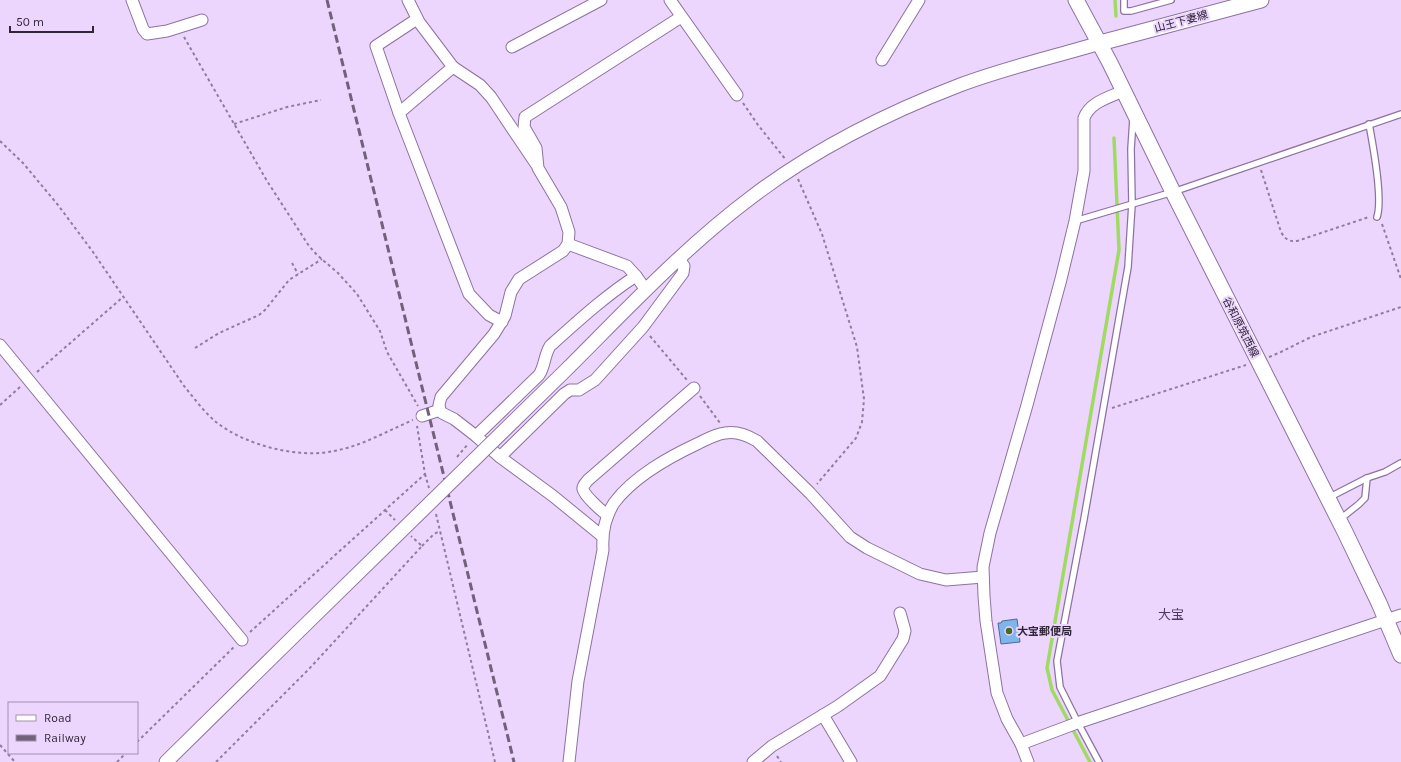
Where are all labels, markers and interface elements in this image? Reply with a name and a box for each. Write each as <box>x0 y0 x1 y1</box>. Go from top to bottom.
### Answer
scale bar <box>10 8 93 34</box>
street label: 山王下妻線 <box>1153 8 1209 35</box>
text: 50 m <box>16 15 44 29</box>
street label: 谷和原筑西線 <box>1220 295 1261 360</box>
district label: 大宝 <box>1158 607 1184 622</box>
place label: 大宝郵便局 <box>1017 625 1072 638</box>
marker: 大宝郵便局 <box>1004 626 1014 636</box>
legend <box>8 702 138 754</box>
text: Road <box>44 711 72 725</box>
text: Railway <box>44 731 86 745</box>

